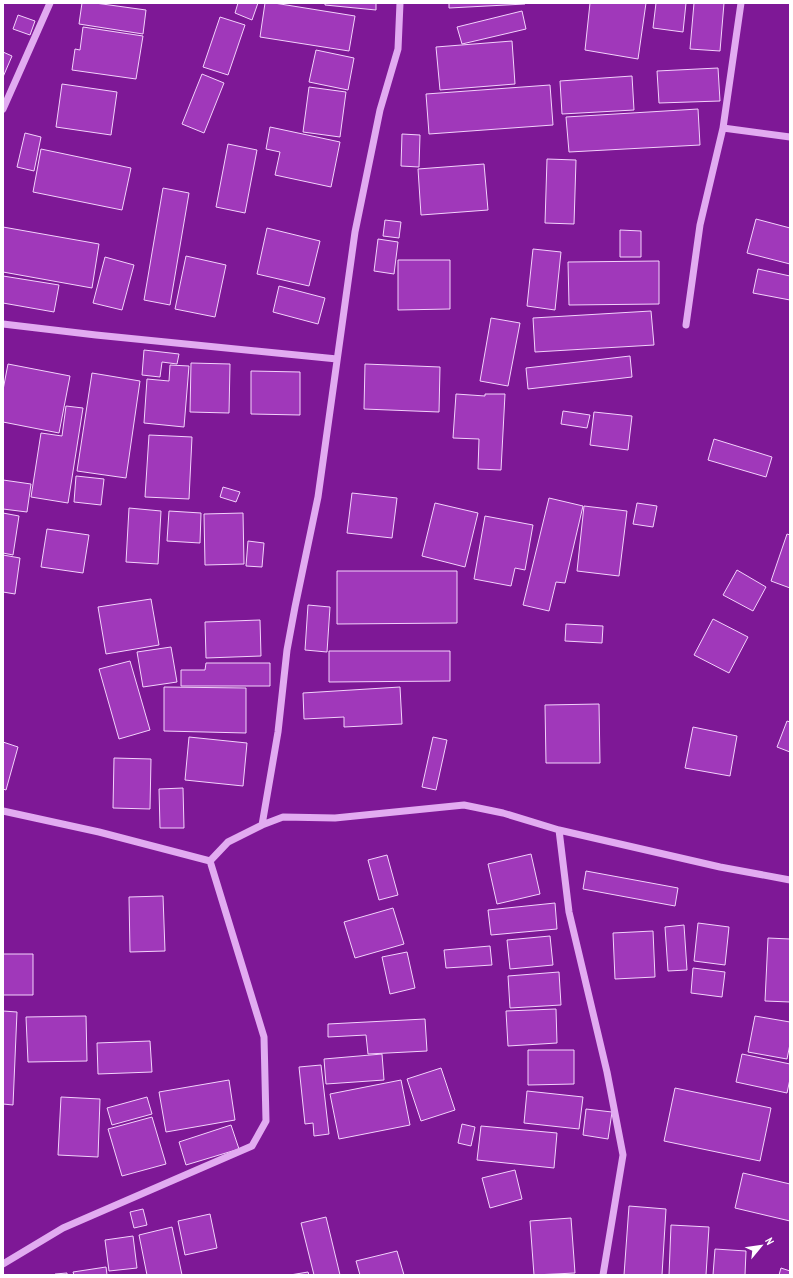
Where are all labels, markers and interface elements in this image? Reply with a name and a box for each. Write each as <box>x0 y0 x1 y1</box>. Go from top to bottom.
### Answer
north arrow <box>741 1226 781 1266</box>
text: N <box>762 1235 777 1247</box>

